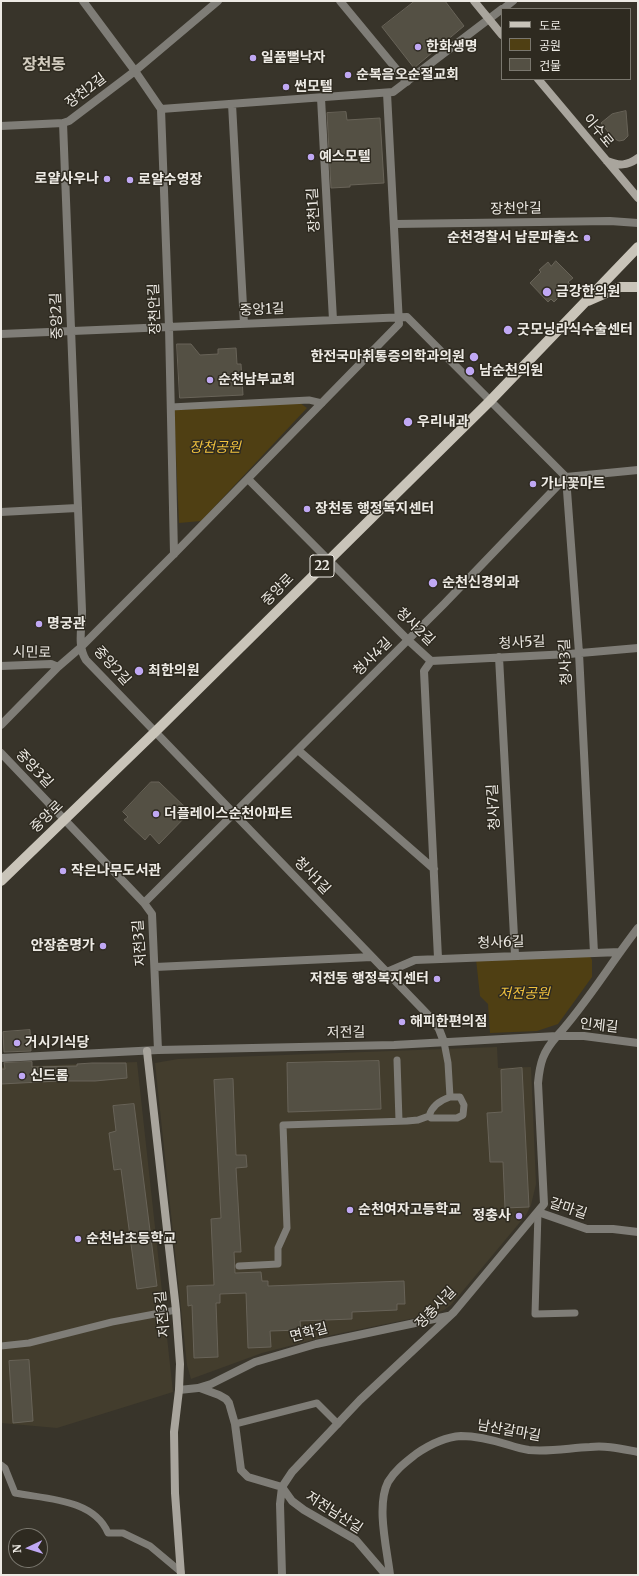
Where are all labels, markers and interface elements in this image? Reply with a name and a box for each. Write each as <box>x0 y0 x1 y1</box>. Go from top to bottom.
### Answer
legend <box>501 8 631 80</box>
text: 도로 <box>539 18 561 33</box>
text: 공원 <box>539 38 561 53</box>
place label: 한화생명 <box>426 39 478 55</box>
marker: 한화생명 <box>413 42 423 52</box>
place label: 일품뻘낙자 <box>261 50 325 66</box>
marker: 일품뻘낙자 <box>248 53 258 63</box>
district label: 장천동 <box>22 55 66 75</box>
text: 건물 <box>539 58 561 73</box>
place label: 순복음오순절교회 <box>356 67 459 83</box>
street label: 장천2길 <box>62 70 110 112</box>
marker: 순복음오순절교회 <box>343 70 353 80</box>
place label: 썬모텔 <box>294 79 333 95</box>
marker: 썬모텔 <box>281 82 291 92</box>
street label: 이수로 <box>579 111 617 151</box>
place label: 예스모텔 <box>319 149 371 165</box>
marker: 예스모텔 <box>306 152 316 162</box>
place label: 로얄사우나 <box>35 171 99 187</box>
place label: 로얄수영장 <box>138 172 202 188</box>
marker: 로얄사우나 <box>102 174 112 184</box>
marker: 로얄수영장 <box>125 175 135 185</box>
street label: 장천1길 <box>304 187 324 233</box>
street label: 장천안길 <box>490 200 542 218</box>
place label: 순천경찰서 남문파출소 <box>447 230 579 246</box>
marker: 순천경찰서 남문파출소 <box>582 233 592 243</box>
street label: 장천안길 <box>146 283 164 335</box>
place label: 금강한의원 <box>556 284 620 300</box>
marker: 금강한의원 <box>541 286 553 298</box>
street label: 중앙2길 <box>48 292 66 340</box>
street label: 중앙1길 <box>239 301 285 319</box>
place label: 굿모닝라식수술센터 <box>517 322 633 338</box>
marker: 굿모닝라식수술센터 <box>502 324 514 336</box>
place label: 한전국마취통증의학과의원 <box>310 349 465 365</box>
marker: 한전국마취통증의학과의원 <box>468 351 480 363</box>
place label: 남순천의원 <box>479 363 543 379</box>
marker: 남순천의원 <box>464 365 476 377</box>
place label: 순천남부교회 <box>218 372 295 388</box>
marker: 순천남부교회 <box>205 375 215 385</box>
place label: 우리내과 <box>417 414 469 430</box>
marker: 우리내과 <box>402 416 414 428</box>
park label: 장천공원 <box>189 440 241 456</box>
place label: 가나꽃마트 <box>541 476 605 492</box>
marker: 가나꽃마트 <box>528 479 538 489</box>
place label: 장천동 행정복지센터 <box>315 501 434 517</box>
marker: 장천동 행정복지센터 <box>302 504 312 514</box>
road number: 22 <box>310 555 334 577</box>
street label: 중앙로 <box>258 570 298 610</box>
place label: 순천신경외과 <box>442 575 519 591</box>
marker: 순천신경외과 <box>427 577 439 589</box>
street label: 청사2길 <box>392 605 438 649</box>
place label: 명궁관 <box>47 616 86 632</box>
marker: 명궁관 <box>34 619 44 629</box>
street label: 청사5길 <box>498 633 546 653</box>
street label: 청사4길 <box>350 634 396 680</box>
street label: 청사3길 <box>556 638 576 686</box>
street label: 중앙2길 <box>90 643 134 689</box>
street label: 시민로 <box>13 644 51 662</box>
place label: 최한의원 <box>148 663 200 679</box>
marker: 최한의원 <box>133 665 145 677</box>
street label: 중앙3길 <box>12 746 56 792</box>
street label: 청사7길 <box>484 783 504 831</box>
street label: 중앙로 <box>27 798 67 836</box>
place label: 더플레이스순천아파트 <box>164 806 293 822</box>
marker: 더플레이스순천아파트 <box>151 809 161 819</box>
street label: 청사1길 <box>290 854 334 898</box>
place label: 작은나무도서관 <box>71 863 161 879</box>
marker: 작은나무도서관 <box>58 866 68 876</box>
street label: 저전3길 <box>130 919 150 967</box>
street label: 청사6길 <box>477 934 525 952</box>
place label: 안장춘명가 <box>31 938 95 954</box>
marker: 안장춘명가 <box>98 941 108 951</box>
place label: 저전동 행정복지센터 <box>310 971 429 987</box>
marker: 저전동 행정복지센터 <box>432 974 442 984</box>
park label: 저전공원 <box>498 986 550 1002</box>
place label: 해피한편의점 <box>410 1014 487 1030</box>
street label: 인제길 <box>579 1016 619 1036</box>
marker: 해피한편의점 <box>397 1017 407 1027</box>
street label: 저전길 <box>327 1024 365 1042</box>
place label: 거시기식당 <box>25 1035 89 1051</box>
marker: 거시기식당 <box>12 1038 22 1048</box>
place label: 신드롬 <box>30 1068 69 1084</box>
marker: 신드롬 <box>17 1071 27 1081</box>
street label: 갈마길 <box>547 1195 589 1223</box>
place label: 순천여자고등학교 <box>358 1202 461 1218</box>
marker: 순천여자고등학교 <box>345 1205 355 1215</box>
place label: 정충사 <box>472 1208 511 1224</box>
marker: 정충사 <box>514 1211 524 1221</box>
place label: 순천남초등학교 <box>86 1231 176 1247</box>
marker: 순천남초등학교 <box>73 1234 83 1244</box>
street label: 정충사길 <box>412 1284 460 1332</box>
street label: 저전3길 <box>153 1290 173 1338</box>
street label: 면학길 <box>288 1320 330 1346</box>
street label: 남산갈마길 <box>476 1417 542 1445</box>
street label: 저전남산길 <box>302 1488 366 1538</box>
north arrow <box>8 1528 48 1568</box>
text: N <box>10 1544 24 1554</box>

